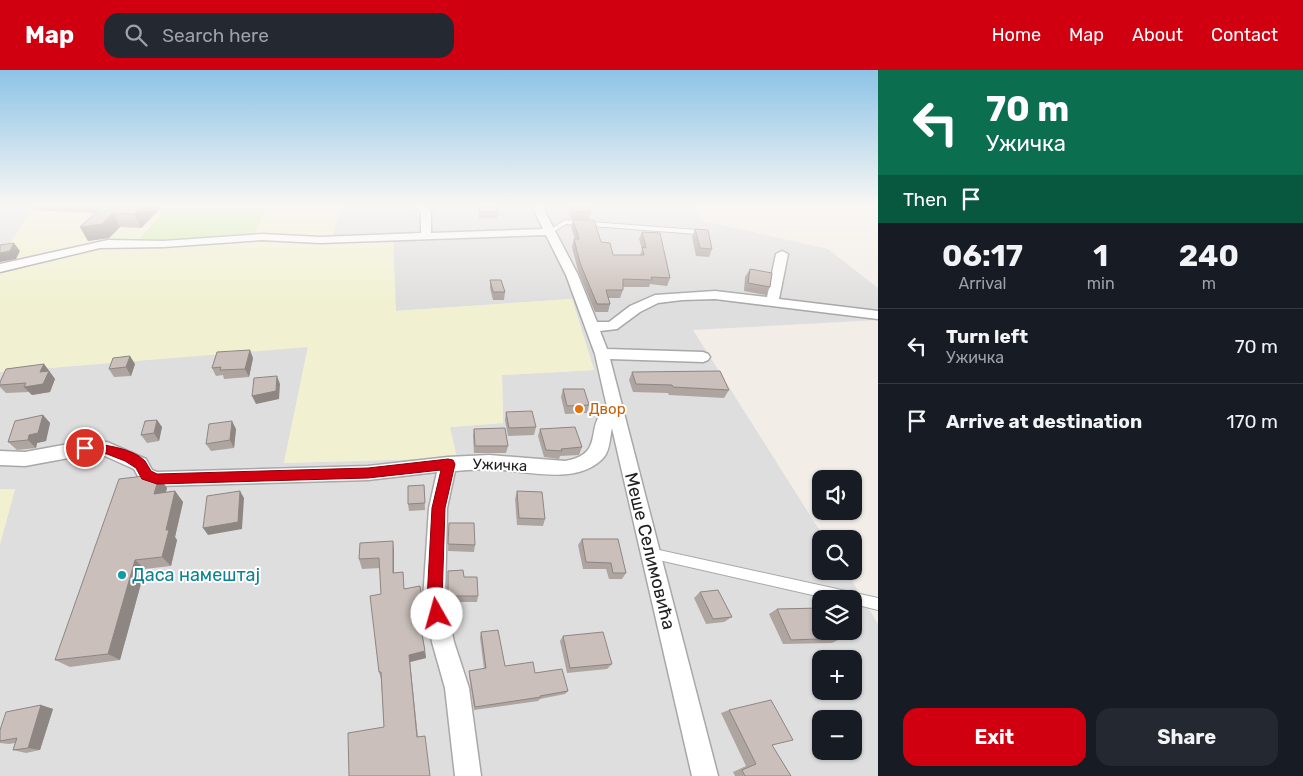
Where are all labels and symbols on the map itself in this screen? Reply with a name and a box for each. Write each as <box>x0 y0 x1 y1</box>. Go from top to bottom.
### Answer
place label: Двор <box>589 400 626 418</box>
marker: Двор <box>573 403 585 415</box>
pin <box>64 427 106 469</box>
street label: Ужичка <box>472 455 528 475</box>
street label: Меше Селимовића <box>620 470 680 632</box>
place label: Даса намештај <box>132 564 260 586</box>
marker: Даса намештај <box>116 569 128 581</box>
position arrow <box>410 587 462 639</box>

